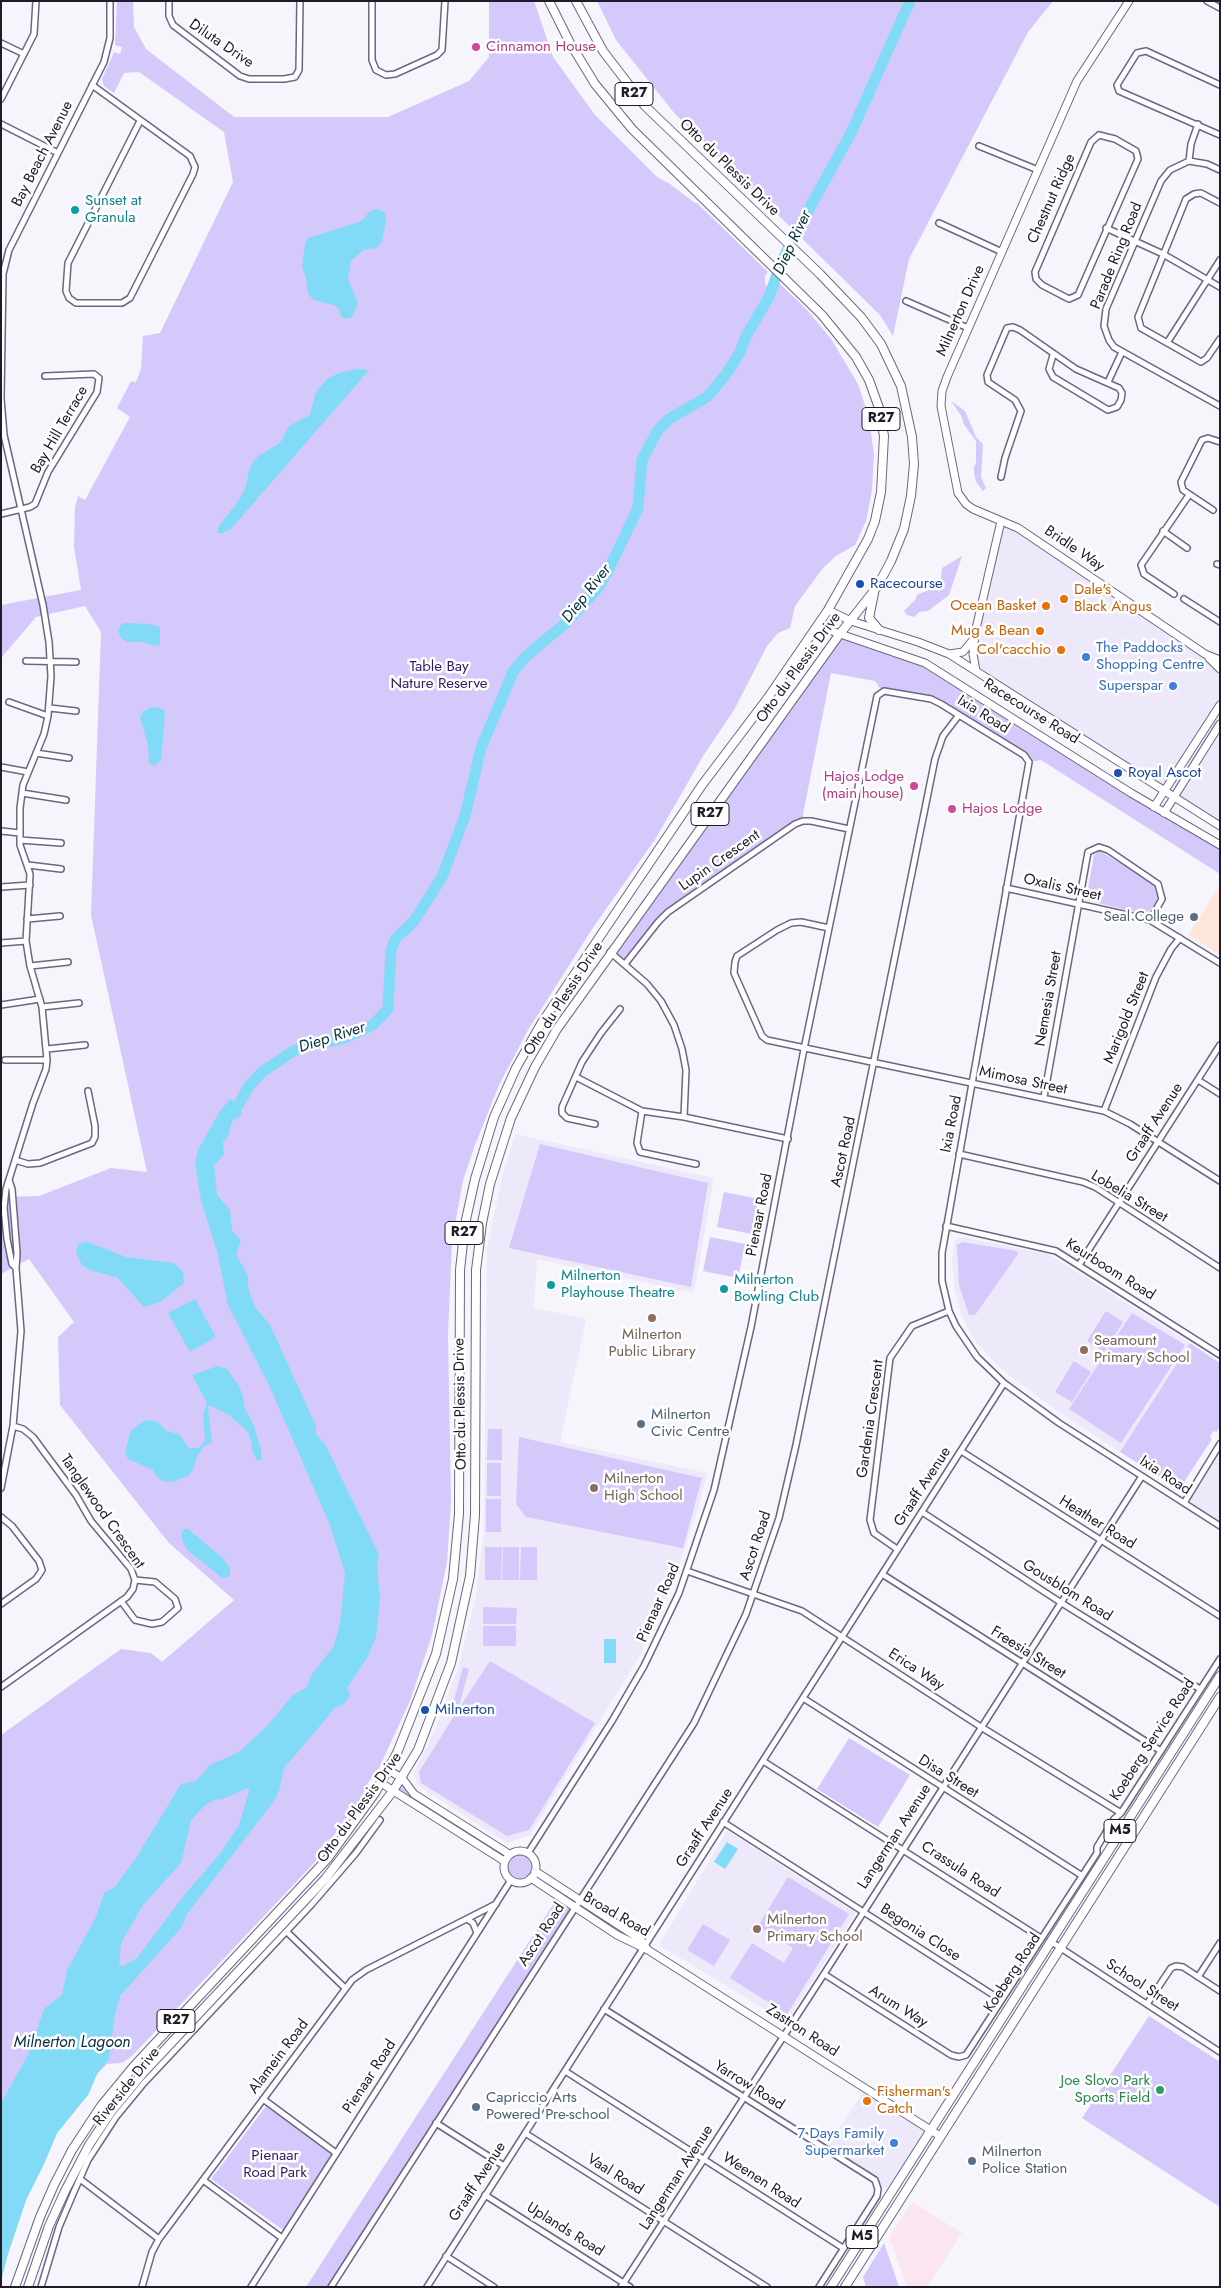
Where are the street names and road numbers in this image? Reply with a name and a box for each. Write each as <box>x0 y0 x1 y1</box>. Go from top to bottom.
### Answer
street label: Diluta Drive <box>185 16 257 72</box>
road number: R27 <box>615 82 653 106</box>
street label: Bay Beach Avenue <box>9 98 77 210</box>
street label: Otto du Plessis Drive <box>675 116 783 220</box>
street label: Chestnut Ridge <box>1024 151 1080 247</box>
street label: Parade Ring Road <box>1087 200 1147 312</box>
street label: Milnerton Drive <box>933 263 989 359</box>
street label: Bay Hill Terrace <box>28 383 92 477</box>
road number: R27 <box>862 408 900 430</box>
street label: Bridle Way <box>1040 522 1108 576</box>
street label: Otto du Plessis Drive <box>753 609 845 727</box>
street label: Racecourse Road <box>980 675 1082 749</box>
street label: Ixia Road <box>954 692 1012 738</box>
road number: R27 <box>691 802 729 826</box>
street label: Lupin Crescent <box>676 827 764 895</box>
street label: Oxalis Street <box>1021 870 1103 906</box>
street label: Otto du Plessis Drive <box>521 939 607 1059</box>
street label: Nemesia Street <box>1032 950 1066 1048</box>
street label: Marigold Street <box>1100 969 1154 1067</box>
street label: Mimosa Street <box>977 1063 1069 1099</box>
street label: Graaff Avenue <box>1123 1080 1187 1166</box>
street label: Ixia Road <box>938 1094 966 1154</box>
street label: Ascot Road <box>828 1115 860 1189</box>
street label: Lobelia Street <box>1087 1167 1171 1227</box>
street label: Pienaar Road <box>743 1172 777 1258</box>
road number: R27 <box>445 1222 483 1244</box>
street label: Keurboom Road <box>1062 1235 1158 1305</box>
street label: Otto du Plessis Drive <box>451 1338 471 1470</box>
street label: Gardenia Crescent <box>854 1359 888 1479</box>
street label: Graaff Avenue <box>891 1444 955 1530</box>
street label: Tanglewood Crescent <box>56 1452 148 1572</box>
street label: Ixia Road <box>1136 1453 1194 1499</box>
street label: Heather Road <box>1055 1492 1139 1554</box>
street label: Ascot Road <box>736 1509 776 1583</box>
street label: Gousblom Road <box>1019 1556 1115 1626</box>
street label: Pienaar Road <box>634 1561 684 1645</box>
street label: Freesia Street <box>987 1623 1069 1683</box>
street label: Erica Way <box>885 1645 947 1695</box>
street label: Koeberg Service Road <box>1107 1676 1199 1804</box>
street label: Otto du Plessis Drive <box>314 1749 406 1867</box>
street label: Disa Street <box>915 1751 981 1803</box>
street label: Langerman Avenue <box>854 1781 936 1893</box>
street label: Graaff Avenue <box>673 1785 737 1871</box>
road number: M5 <box>1104 1820 1136 1842</box>
street label: Crassula Road <box>917 1838 1003 1902</box>
street label: Broad Road <box>579 1889 653 1941</box>
street label: Ascot Road <box>515 1900 569 1970</box>
street label: Begonia Close <box>877 1900 963 1966</box>
street label: Koeberg Road <box>981 1930 1045 2016</box>
street label: School Street <box>1102 1956 1182 2016</box>
street label: Arum Way <box>865 1982 931 2032</box>
street label: Zastron Road <box>762 2001 842 2061</box>
road number: R27 <box>157 2010 195 2032</box>
street label: Alamein Road <box>245 2016 313 2098</box>
street label: Pienaar Road <box>340 2037 400 2117</box>
street label: Riverside Drive <box>90 2044 164 2130</box>
street label: Yarrow Road <box>711 2057 787 2115</box>
street label: Langerman Avenue <box>636 2122 718 2234</box>
street label: Graaff Avenue <box>446 2139 510 2225</box>
street label: Weenen Road <box>719 2149 803 2213</box>
street label: Vaal Road <box>583 2151 647 2199</box>
street label: Uplands Road <box>523 2199 607 2261</box>
road number: M5 <box>846 2226 878 2248</box>

